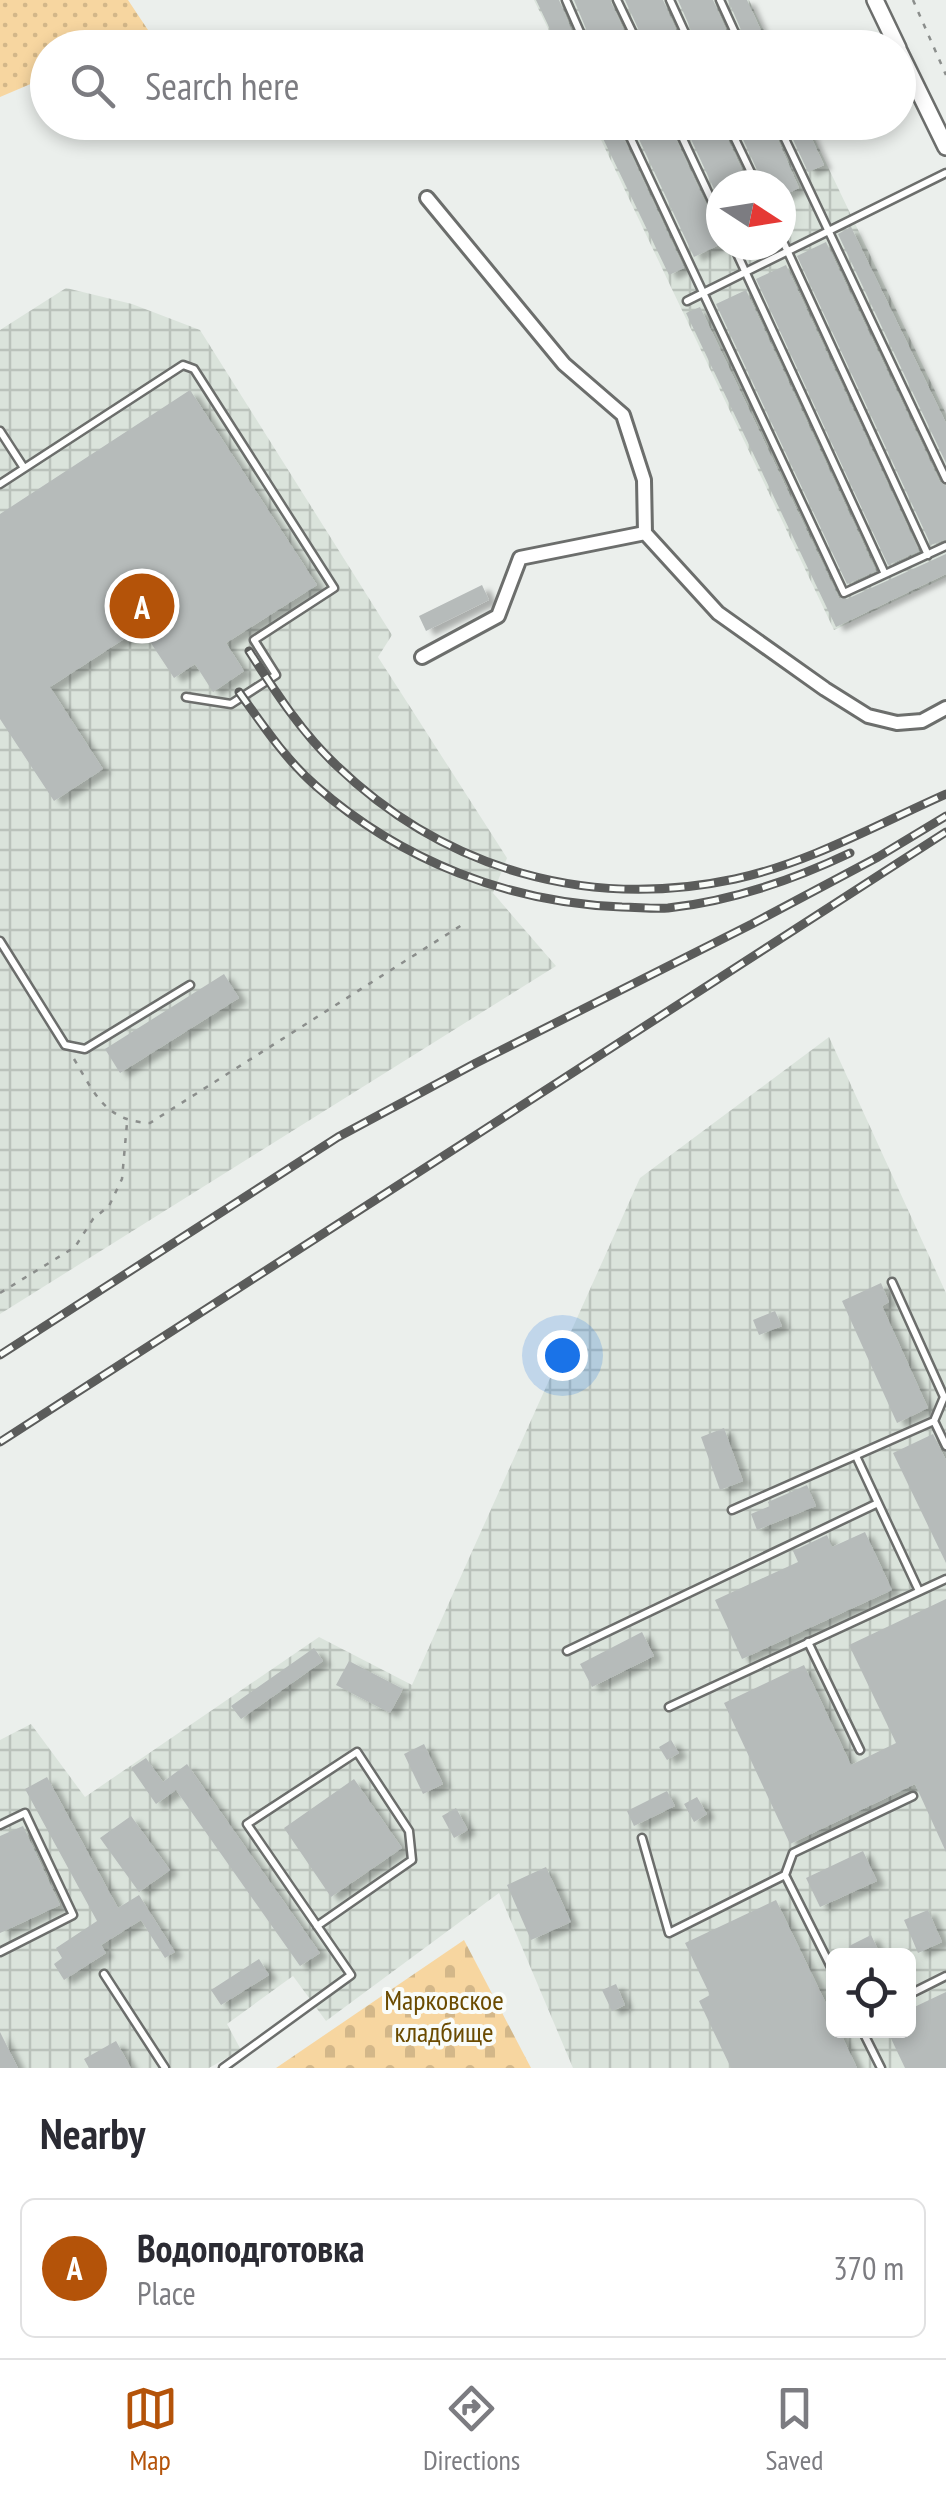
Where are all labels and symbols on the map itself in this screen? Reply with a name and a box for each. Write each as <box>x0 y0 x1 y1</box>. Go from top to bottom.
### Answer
north arrow <box>706 170 796 260</box>
pin: A <box>110 568 174 644</box>
your location <box>537 1330 588 1381</box>
park label: Марковское кладбище <box>384 1981 504 2050</box>

